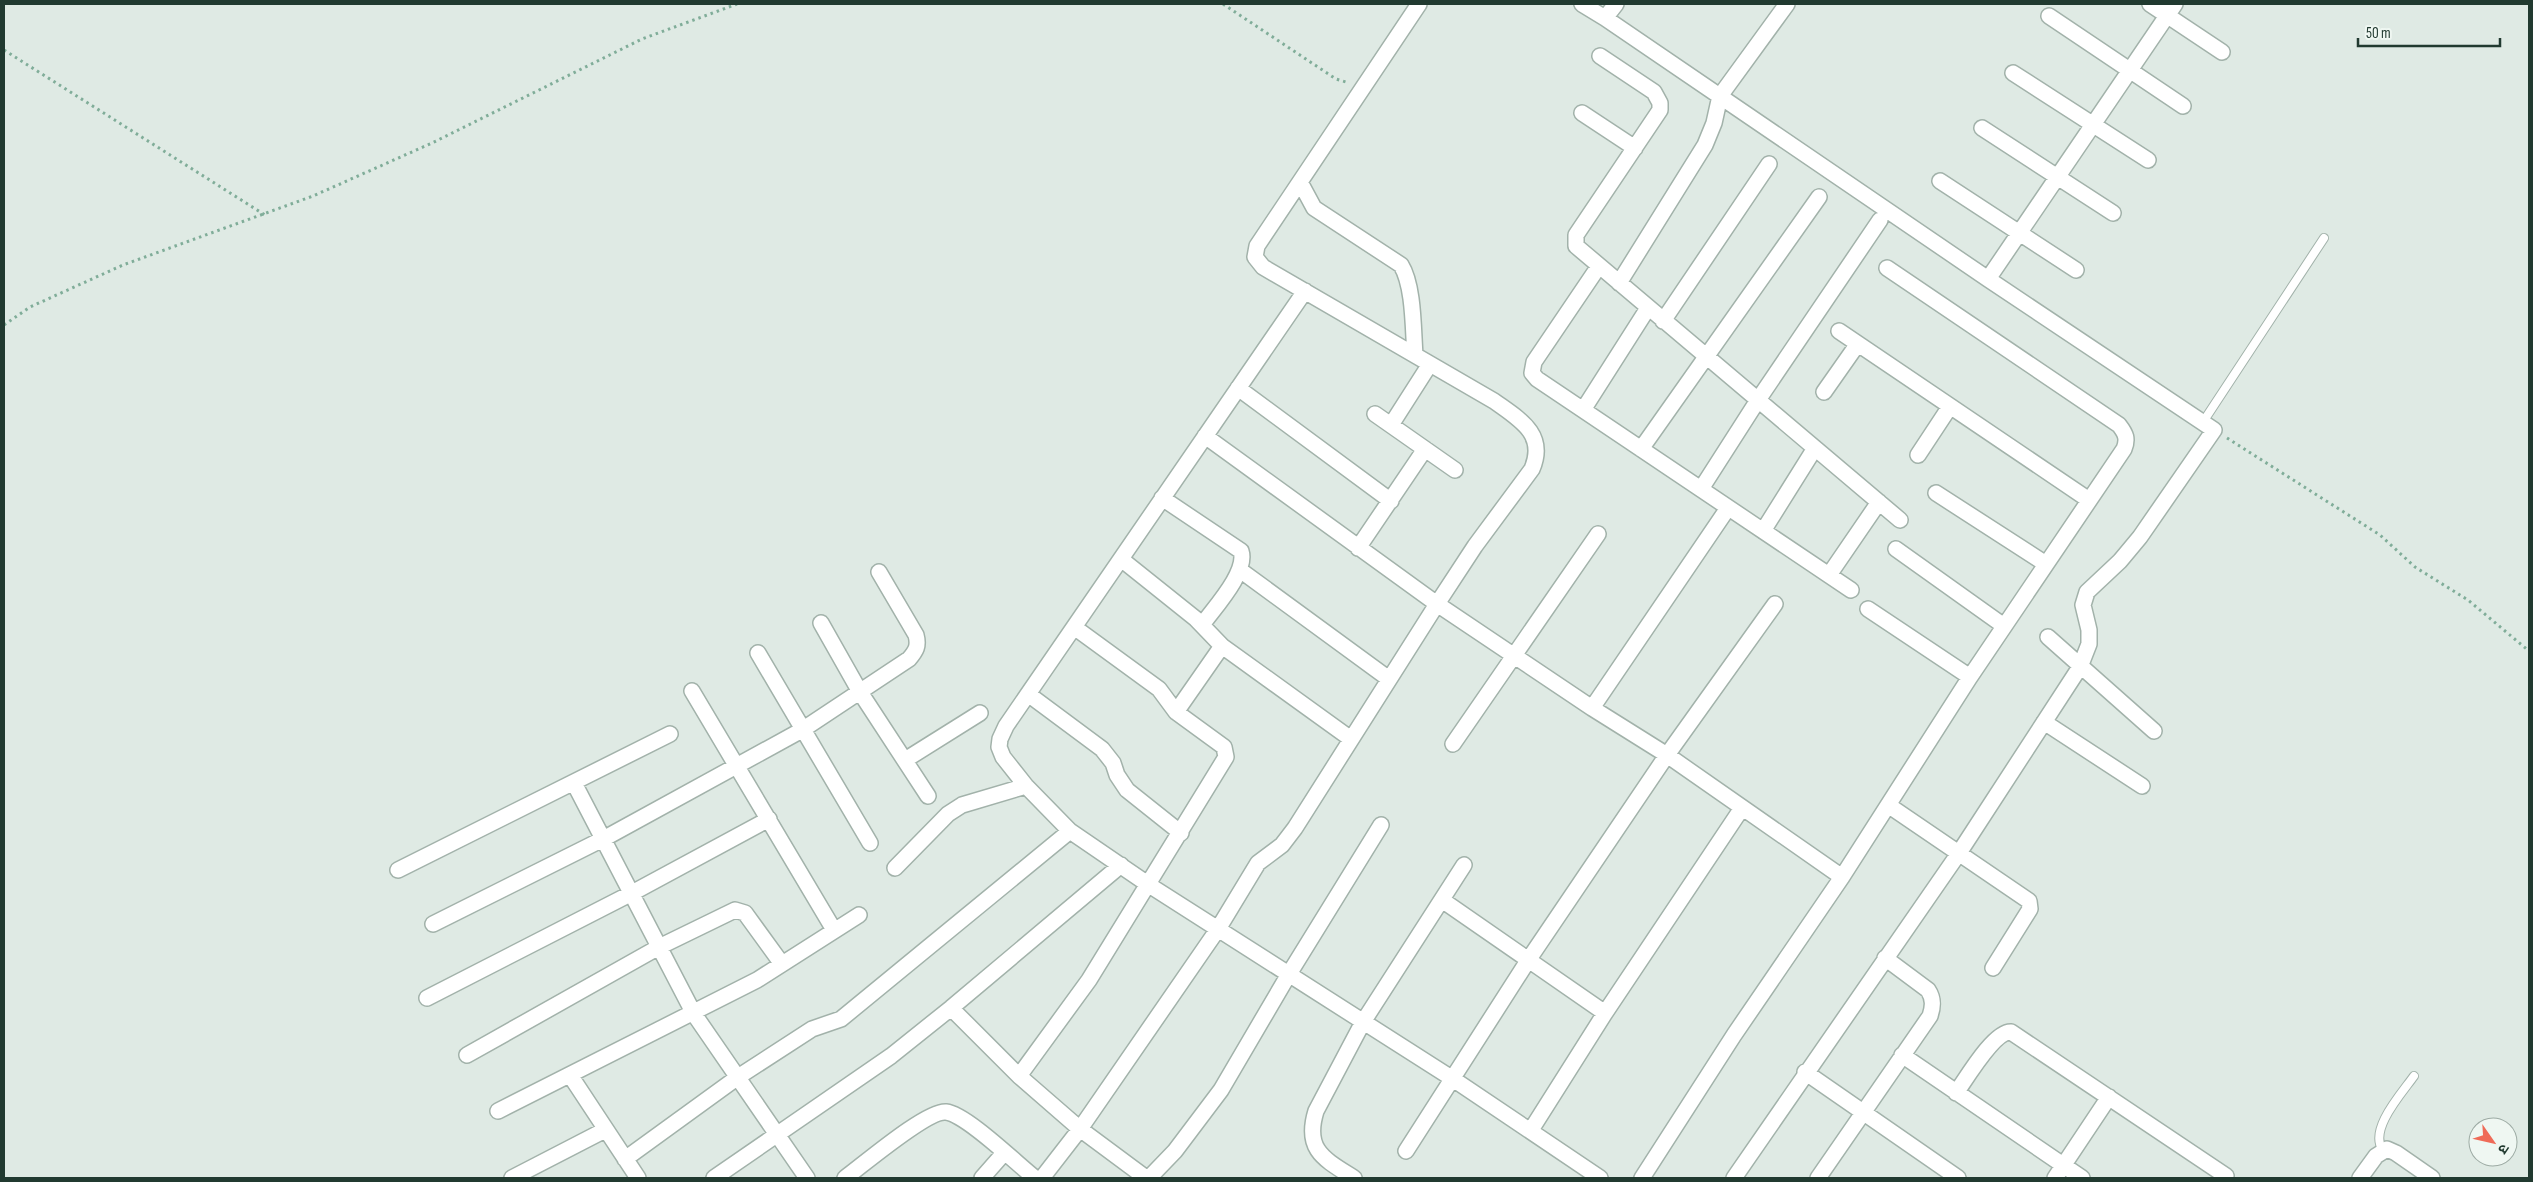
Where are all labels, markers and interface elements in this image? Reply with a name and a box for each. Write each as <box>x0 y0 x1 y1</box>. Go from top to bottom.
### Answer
scale bar <box>2358 15 2500 47</box>
text: 50 m <box>2366 24 2391 43</box>
north arrow <box>2468 1117 2518 1167</box>
text: उ <box>2494 1141 2513 1158</box>

